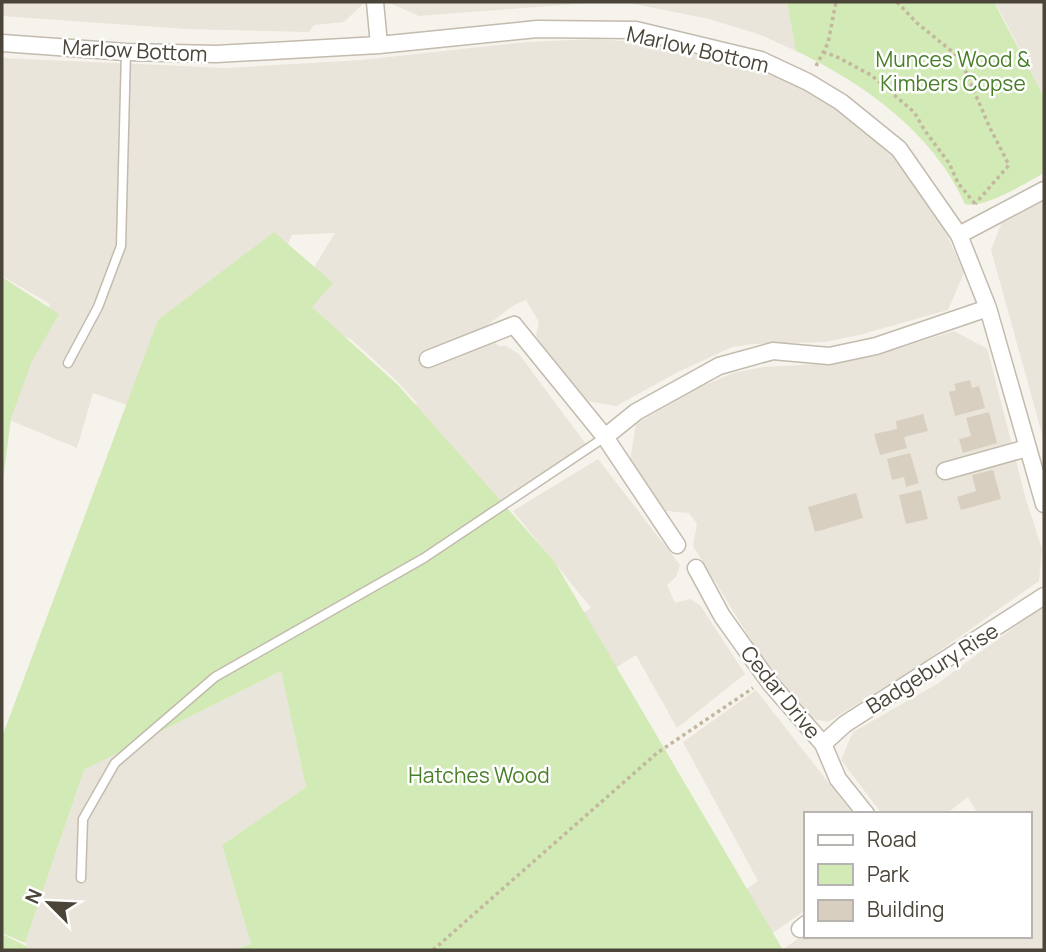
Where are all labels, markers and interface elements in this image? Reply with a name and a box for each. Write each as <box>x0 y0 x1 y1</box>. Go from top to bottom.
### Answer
street label: Marlow Bottom <box>624 19 772 79</box>
street label: Marlow Bottom <box>62 32 208 68</box>
park label: Munces Wood & Kimbers Copse <box>876 45 1031 97</box>
street label: Badgebury Rise <box>861 616 1003 720</box>
street label: Cedar Drive <box>735 640 827 744</box>
park label: Hatches Wood <box>408 761 550 789</box>
legend <box>804 812 1032 938</box>
text: Road <box>867 825 917 853</box>
text: Park <box>867 860 909 888</box>
north arrow <box>14 868 84 938</box>
text: N <box>19 885 48 908</box>
text: Building <box>867 895 944 923</box>

